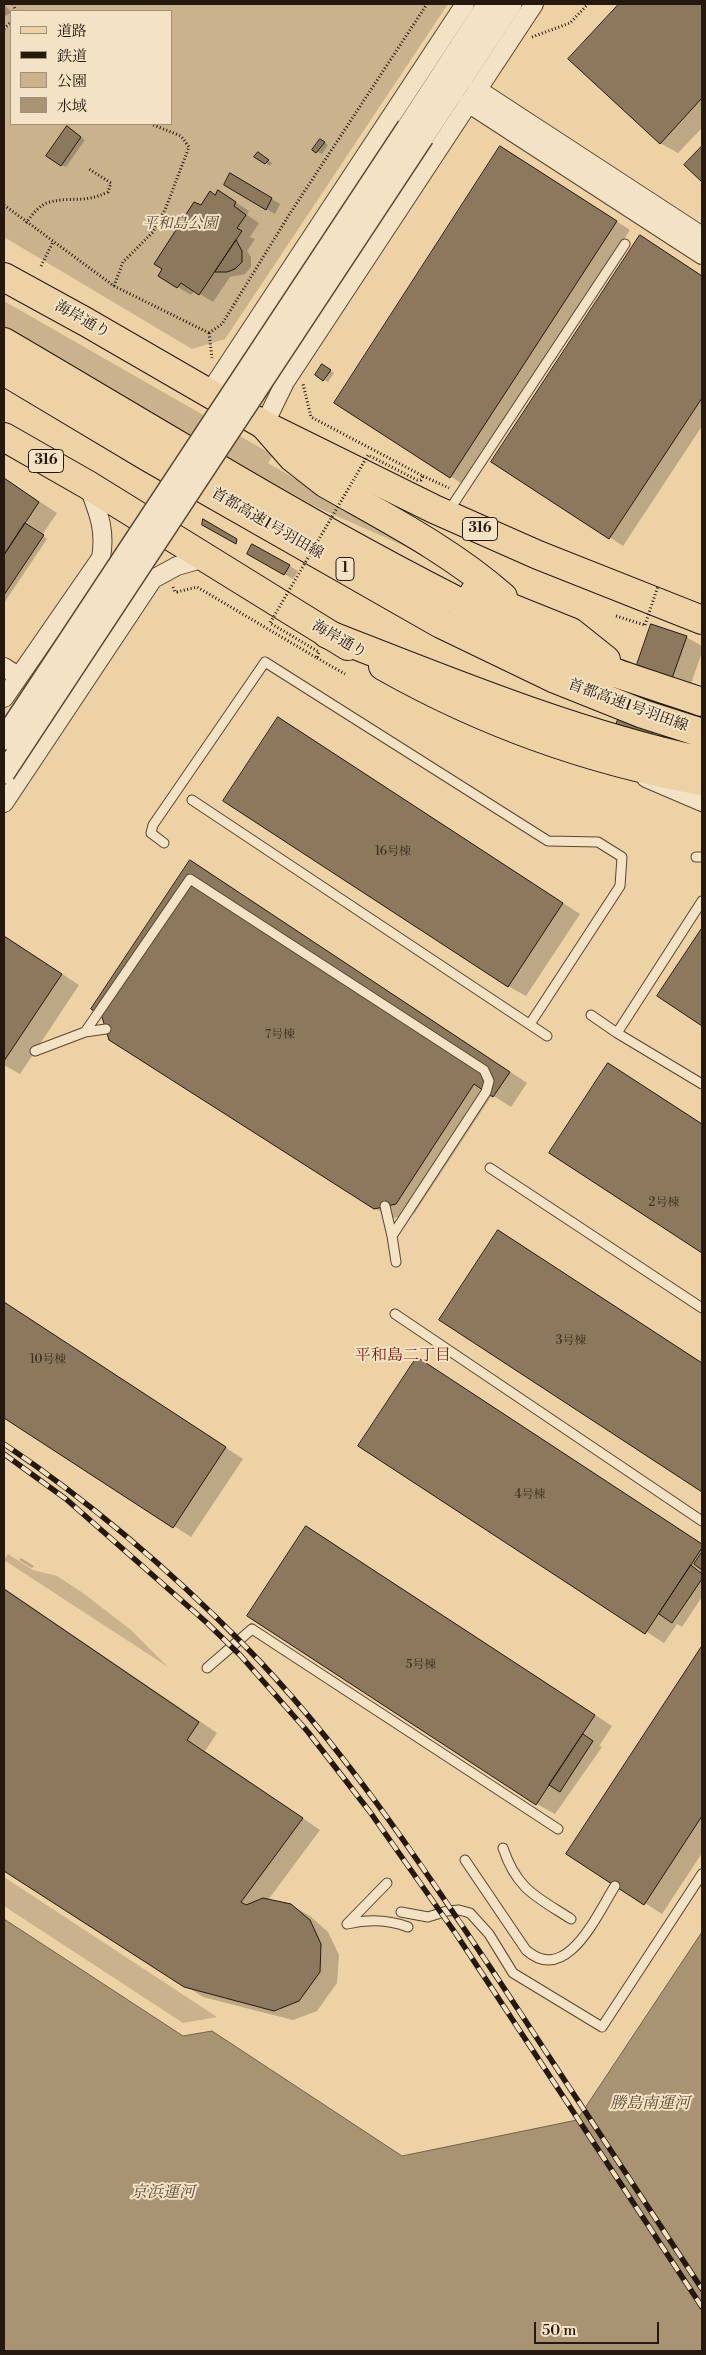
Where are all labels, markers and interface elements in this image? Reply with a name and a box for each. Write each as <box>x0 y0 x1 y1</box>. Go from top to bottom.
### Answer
legend <box>10 10 172 125</box>
text: 道路 <box>57 22 87 41</box>
text: 鉄道 <box>57 47 87 66</box>
text: 公園 <box>57 72 87 91</box>
text: 水域 <box>57 97 87 116</box>
park label: 平和島公園 <box>143 215 217 233</box>
street label: 海岸通り <box>51 298 113 342</box>
road number: 316 <box>28 450 64 472</box>
street label: 首都高速1号羽田線 <box>208 485 326 563</box>
road number: 316 <box>462 518 498 540</box>
road number: 1 <box>336 558 354 580</box>
street label: 海岸通り <box>309 617 369 663</box>
street label: 首都高速1号羽田線 <box>566 676 690 736</box>
house number: 16号棟 <box>375 845 411 859</box>
house number: 7号棟 <box>265 1028 295 1042</box>
house number: 2号棟 <box>649 1196 679 1210</box>
house number: 3号棟 <box>556 1334 586 1348</box>
district label: 平和島二丁目 <box>355 1346 451 1366</box>
house number: 10号棟 <box>30 1353 66 1367</box>
house number: 4号棟 <box>514 1488 546 1502</box>
house number: 5号棟 <box>406 1658 436 1672</box>
water label: 勝島南運河 <box>610 2094 690 2114</box>
water label: 京浜運河 <box>131 2183 195 2203</box>
scale bar <box>536 2312 661 2344</box>
text: 50 m <box>542 2321 576 2340</box>

